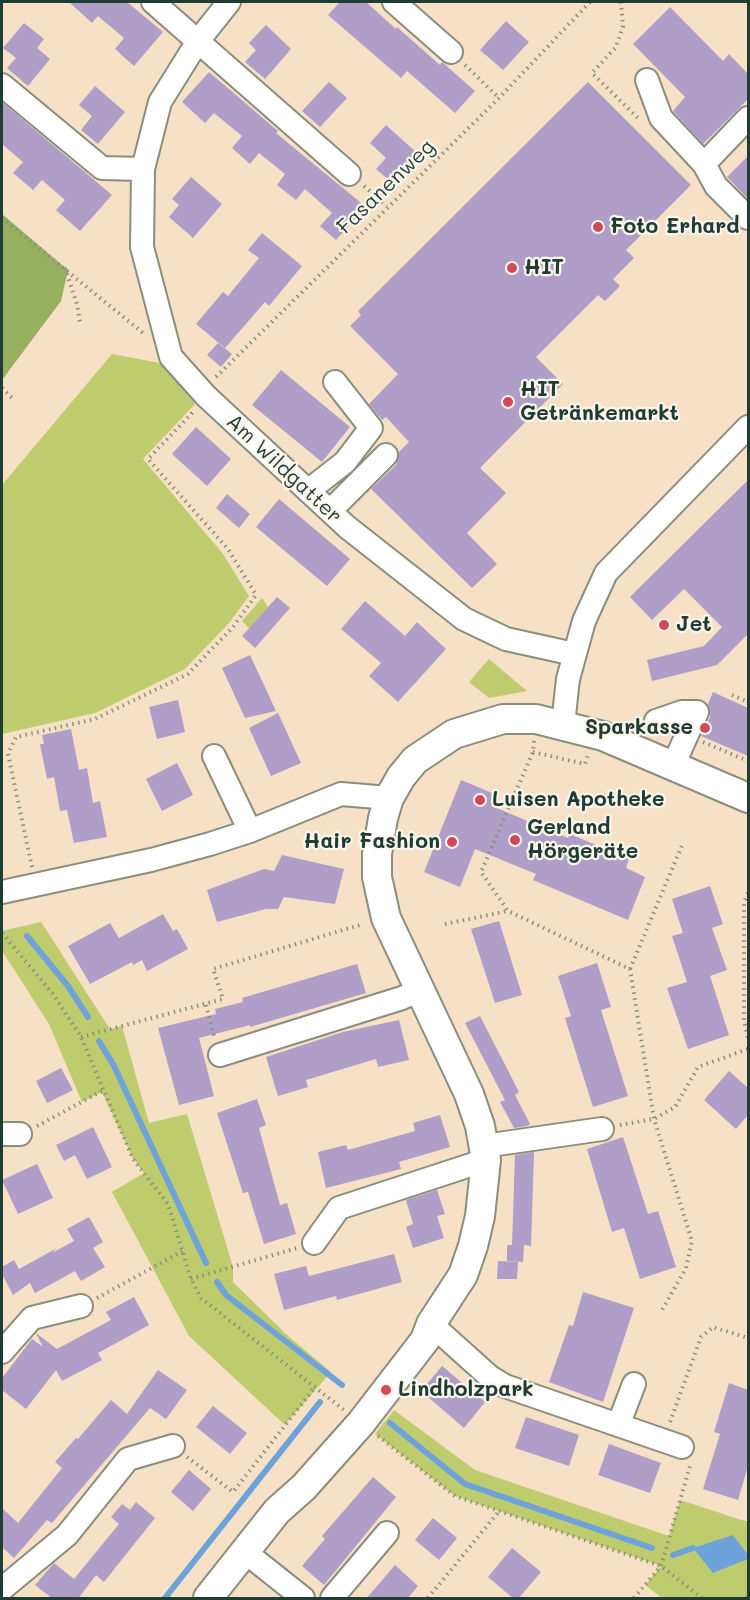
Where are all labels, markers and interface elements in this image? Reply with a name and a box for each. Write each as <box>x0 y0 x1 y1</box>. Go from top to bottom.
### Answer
street label: Fasanenweg <box>332 134 440 240</box>
place label: Foto Erhard <box>610 214 740 240</box>
marker: Foto Erhard <box>591 220 605 234</box>
place label: HIT <box>524 255 564 281</box>
marker: HIT <box>505 261 519 275</box>
place label: HIT Getränkemarkt <box>520 377 679 427</box>
marker: HIT Getränkemarkt <box>501 395 515 409</box>
street label: Am Wildgatter <box>221 409 347 529</box>
place label: Jet <box>676 612 712 638</box>
marker: Jet <box>657 618 671 632</box>
place label: Sparkasse <box>585 715 693 741</box>
marker: Sparkasse <box>698 721 712 735</box>
place label: Luisen Apotheke <box>492 787 665 813</box>
marker: Luisen Apotheke <box>473 793 487 807</box>
place label: Gerland Hörgeräte <box>527 815 638 865</box>
place label: Hair Fashion <box>304 829 440 855</box>
marker: Gerland Hörgeräte <box>508 833 522 847</box>
marker: Hair Fashion <box>445 835 459 849</box>
place label: Lindholzpark <box>398 1377 533 1403</box>
marker: Lindholzpark <box>379 1383 393 1397</box>

